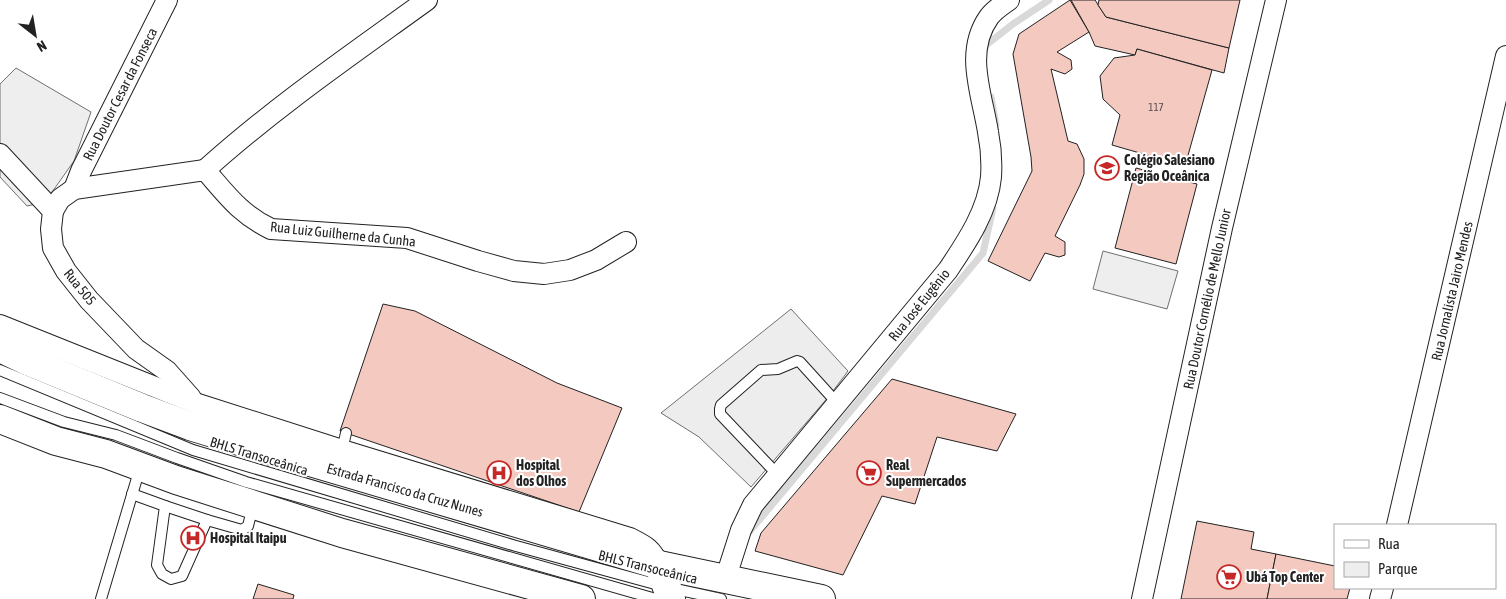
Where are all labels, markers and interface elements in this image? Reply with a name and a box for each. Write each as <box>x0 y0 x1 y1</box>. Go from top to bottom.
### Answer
north arrow <box>10 10 60 60</box>
street label: Rua Doutor Cesar da Fonseca <box>80 25 160 163</box>
text: N <box>34 37 49 55</box>
house number: 117 <box>1148 101 1164 113</box>
place label: Colégio Salesiano Região Oceânica <box>1124 152 1215 184</box>
school or university icon: Colégio Salesiano Região Oceânica <box>1094 155 1120 181</box>
street label: Rua Doutor Cornélio de Mello Junior <box>1180 207 1234 391</box>
street label: Rua Luiz Guilherne da Cunha <box>269 218 417 250</box>
street label: Rua Jornalista Jairo Mendes <box>1428 220 1476 362</box>
street label: Rua 505 <box>61 266 99 308</box>
street label: Rua José Eugênio <box>885 266 953 344</box>
street label: BHLS Transoceânica <box>208 433 310 479</box>
place label: Hospital dos Olhos <box>516 457 566 489</box>
place label: Real Supermercados <box>886 457 966 489</box>
street label: Estrada Francisco da Cruz Nunes <box>325 460 485 520</box>
hospital icon: Hospital dos Olhos <box>486 460 512 486</box>
supermarket icon: Real Supermercados <box>856 460 882 486</box>
legend <box>1334 524 1496 589</box>
hospital icon: Hospital Itaipu <box>180 525 206 551</box>
place label: Hospital Itaipu <box>210 530 287 546</box>
text: Rua <box>1378 535 1400 552</box>
street label: BHLS Transoceânica <box>597 547 699 587</box>
text: Parque <box>1378 560 1418 577</box>
supermarket icon: Ubá Top Center <box>1216 564 1242 590</box>
place label: Ubá Top Center <box>1246 569 1324 585</box>

